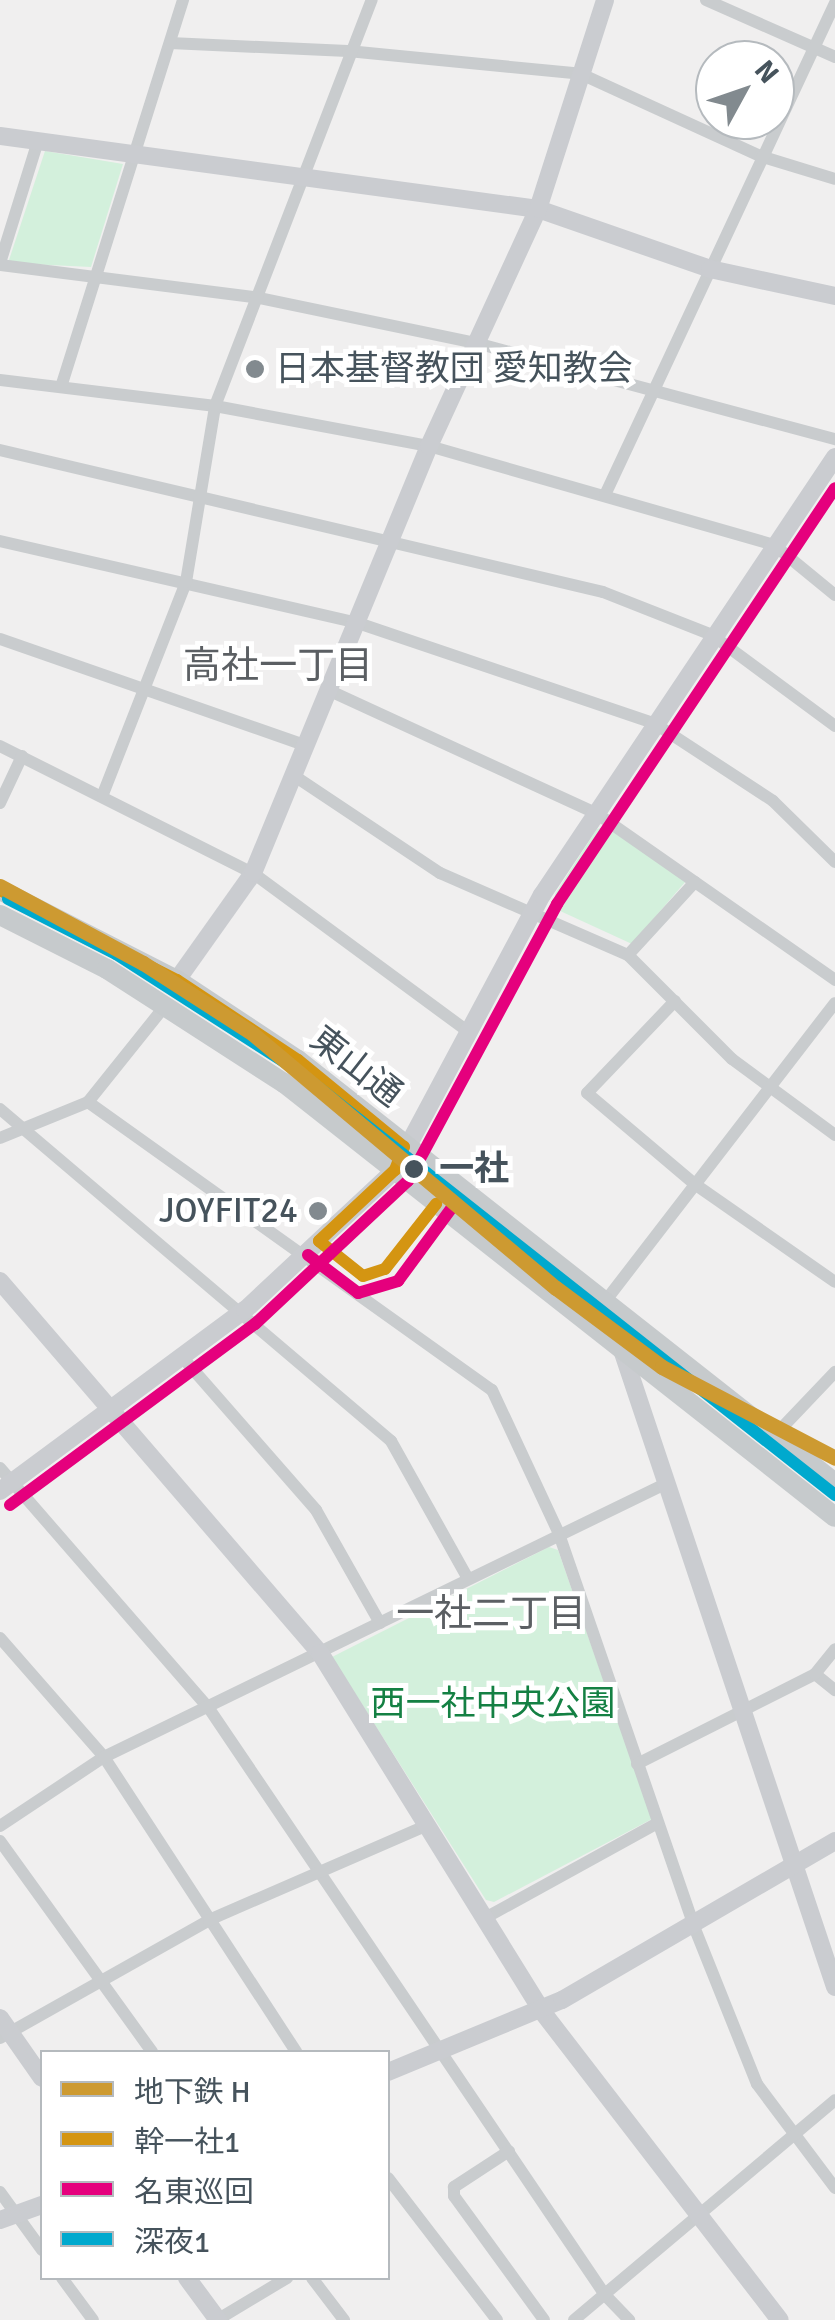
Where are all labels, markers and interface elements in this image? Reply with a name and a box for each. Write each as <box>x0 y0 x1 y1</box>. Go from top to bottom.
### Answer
north arrow <box>695 40 795 140</box>
text: N <box>747 54 786 90</box>
place label: 日本基督教団 愛知教会 <box>275 348 633 390</box>
marker: 日本基督教団 愛知教会 <box>244 358 266 380</box>
district label: 高社一丁目 <box>183 643 373 689</box>
street label: 東山通 <box>302 1018 410 1116</box>
place label: 一社 <box>439 1148 509 1190</box>
marker: 一社 <box>398 1153 430 1185</box>
place label: JOYFIT24 <box>159 1190 298 1232</box>
marker: JOYFIT24 <box>307 1200 329 1222</box>
district label: 一社二丁目 <box>396 1591 586 1637</box>
park label: 西一社中央公園 <box>371 1683 615 1725</box>
legend <box>40 2050 390 2280</box>
text: 地下鉄 H <box>134 2074 251 2111</box>
text: 幹一社1 <box>134 2124 240 2161</box>
text: 名東巡回 <box>134 2174 254 2211</box>
text: 深夜1 <box>134 2224 210 2261</box>

